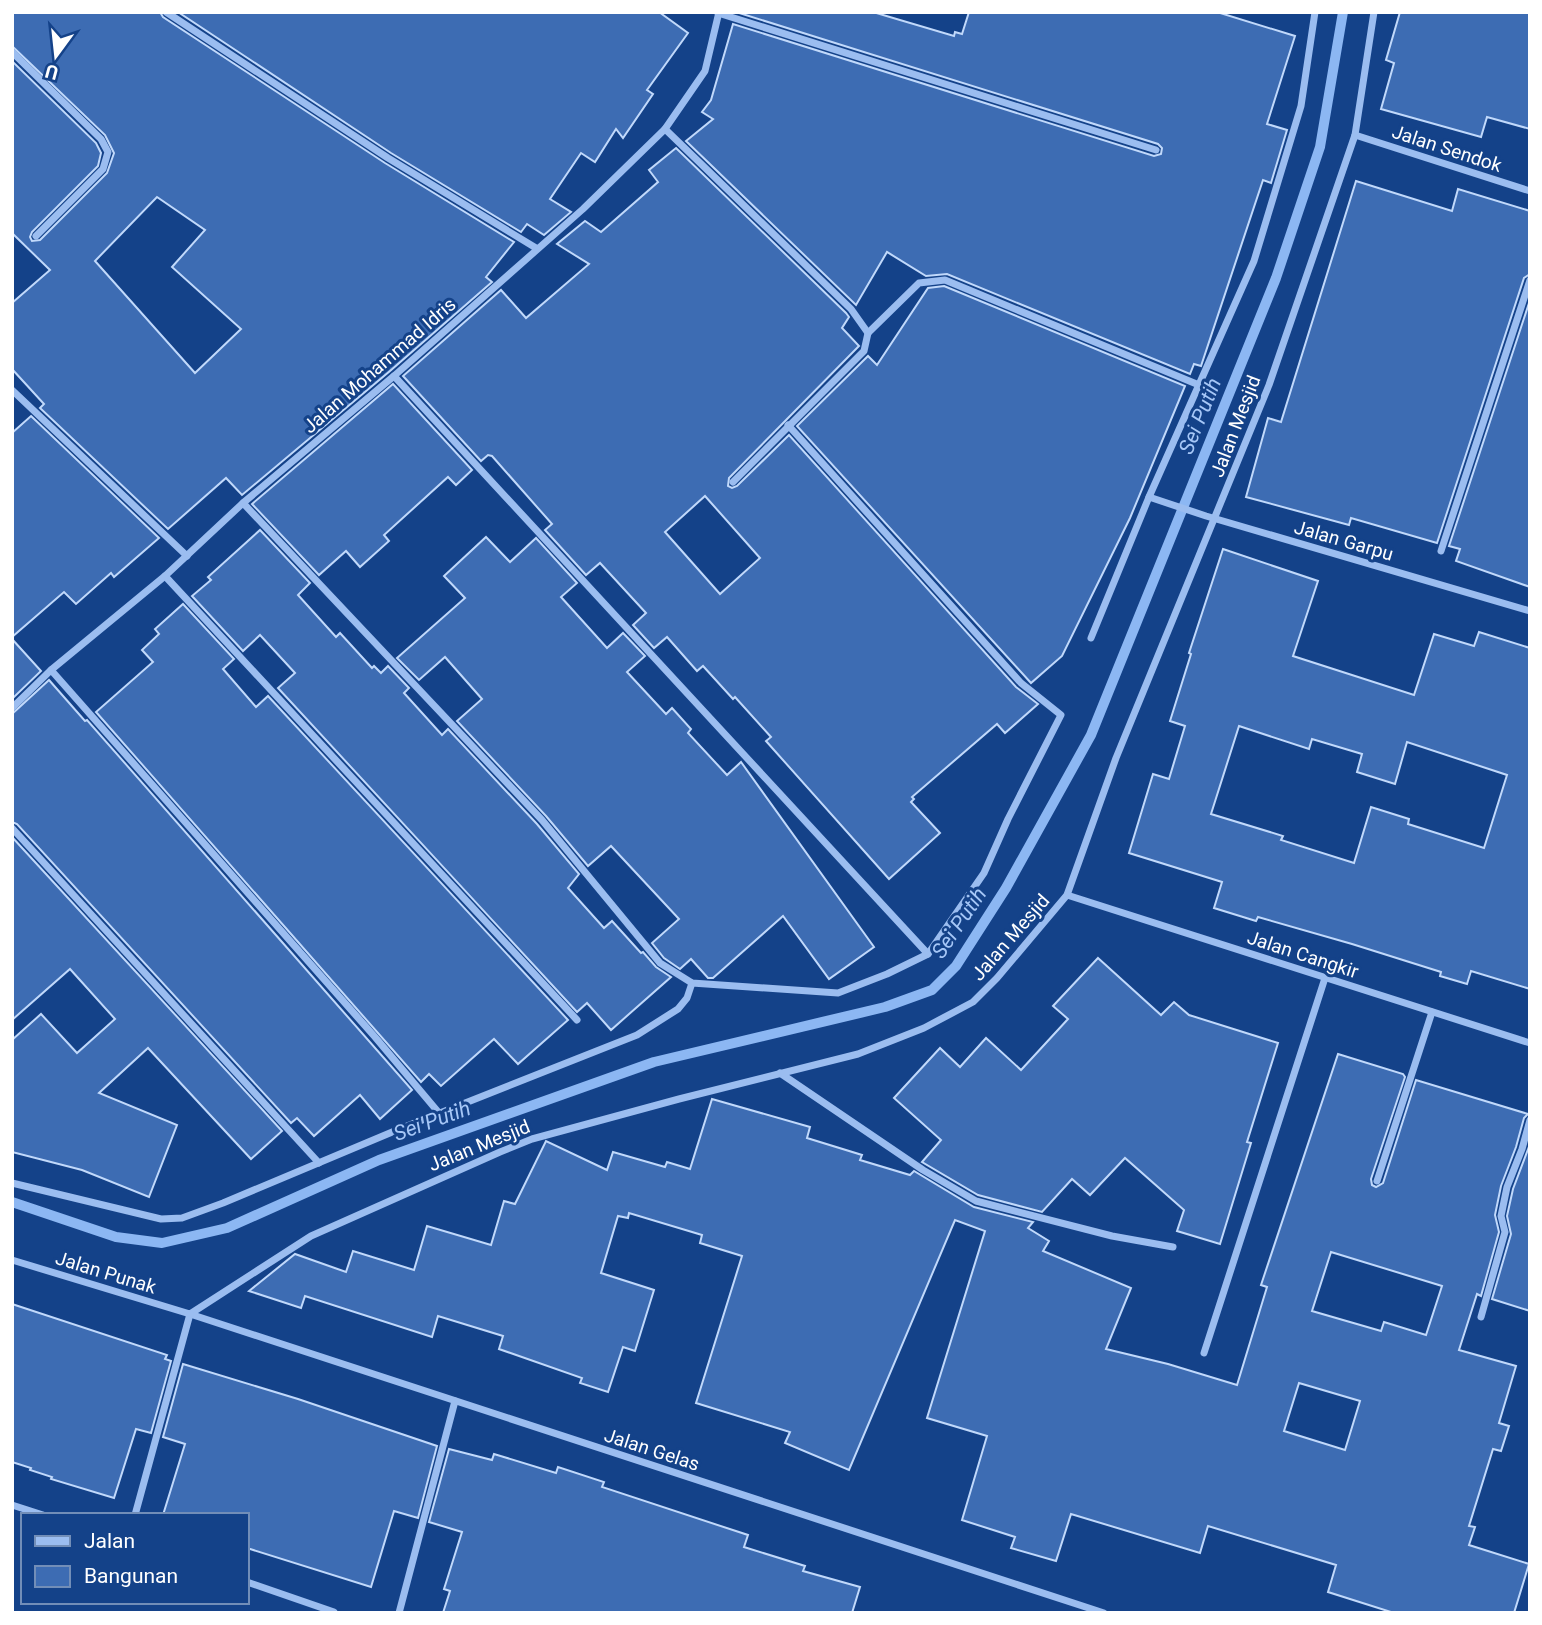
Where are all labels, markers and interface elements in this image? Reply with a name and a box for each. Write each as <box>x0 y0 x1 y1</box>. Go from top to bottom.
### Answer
north arrow <box>21 21 91 91</box>
text: U <box>43 59 61 85</box>
street label: Jalan Sendok <box>1389 120 1505 177</box>
street label: Jalan Mohammad Idris <box>298 293 460 438</box>
street label: Jalan Mesjid <box>1205 372 1265 480</box>
water label: Sei Putih <box>1174 374 1226 458</box>
street label: Jalan Garpu <box>1292 515 1396 566</box>
water label: Sei Putih <box>927 883 991 963</box>
street label: Jalan Mesjid <box>966 889 1054 985</box>
street label: Jalan Cangkir <box>1244 926 1362 983</box>
water label: Sei Putih <box>390 1096 474 1146</box>
street label: Jalan Mesjid <box>425 1115 533 1176</box>
street label: Jalan Punak <box>53 1246 159 1299</box>
street label: Jalan Gelas <box>601 1423 702 1476</box>
legend <box>21 1513 248 1604</box>
text: Jalan <box>84 1529 135 1553</box>
text: Bangunan <box>84 1564 178 1588</box>

